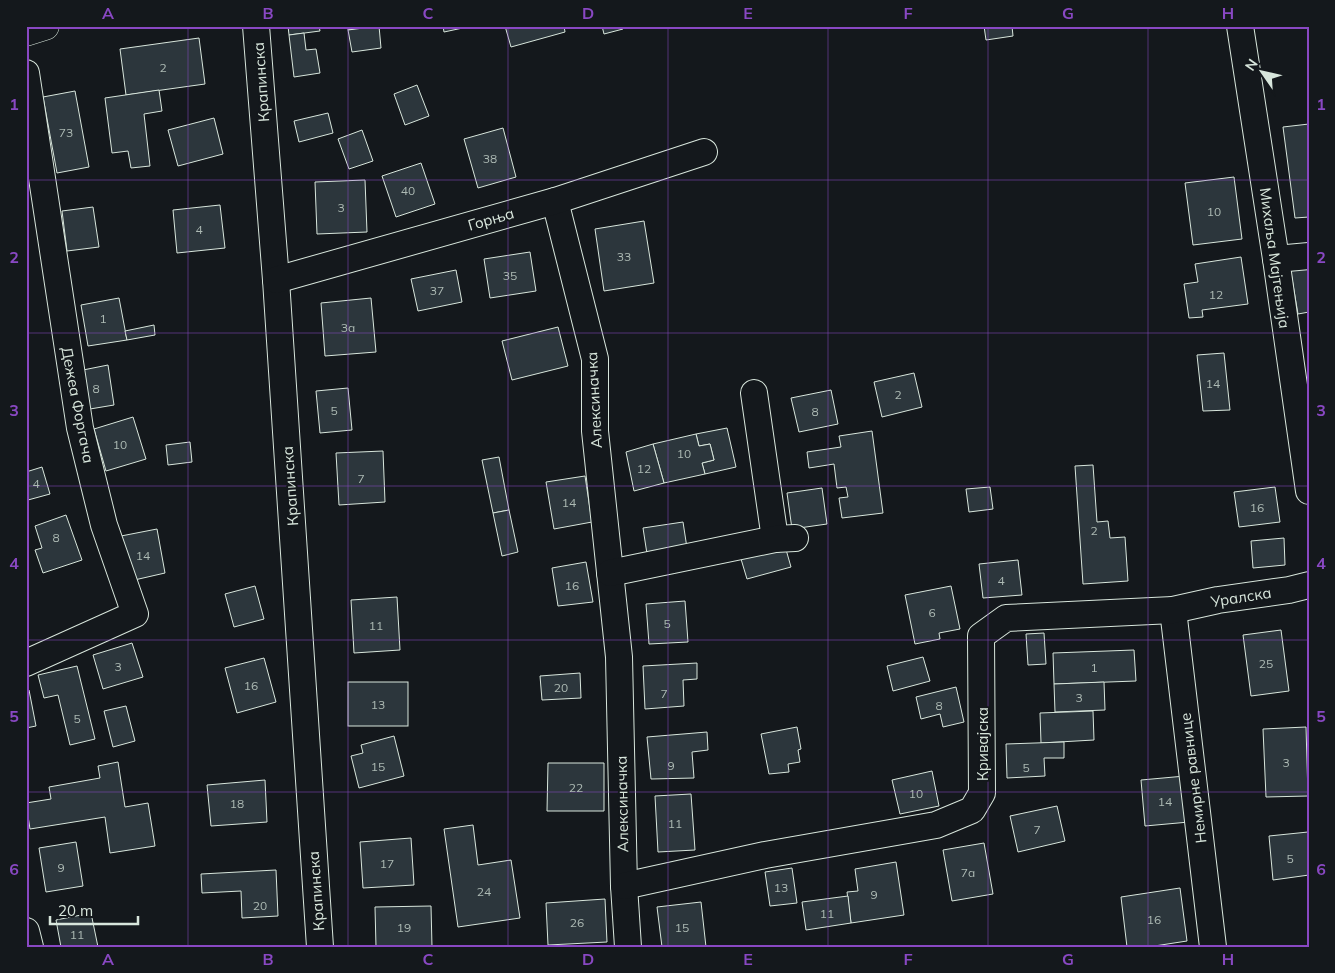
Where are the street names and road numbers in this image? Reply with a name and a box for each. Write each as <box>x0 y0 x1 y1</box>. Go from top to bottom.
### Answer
street label: Крапинска <box>249 42 273 122</box>
street label: Михаља Мајтењија <box>1256 186 1294 330</box>
street label: Горња <box>466 203 516 235</box>
street label: Дежеа Форгача <box>57 345 99 465</box>
street label: Алексиначка <box>582 351 606 449</box>
street label: Крапинска <box>278 446 302 526</box>
street label: Уралска <box>1208 583 1273 611</box>
street label: Кривајска <box>973 707 992 781</box>
street label: Немирне равнице <box>1176 712 1210 844</box>
street label: Алексиначка <box>612 756 632 852</box>
street label: Крапинска <box>304 851 328 931</box>

